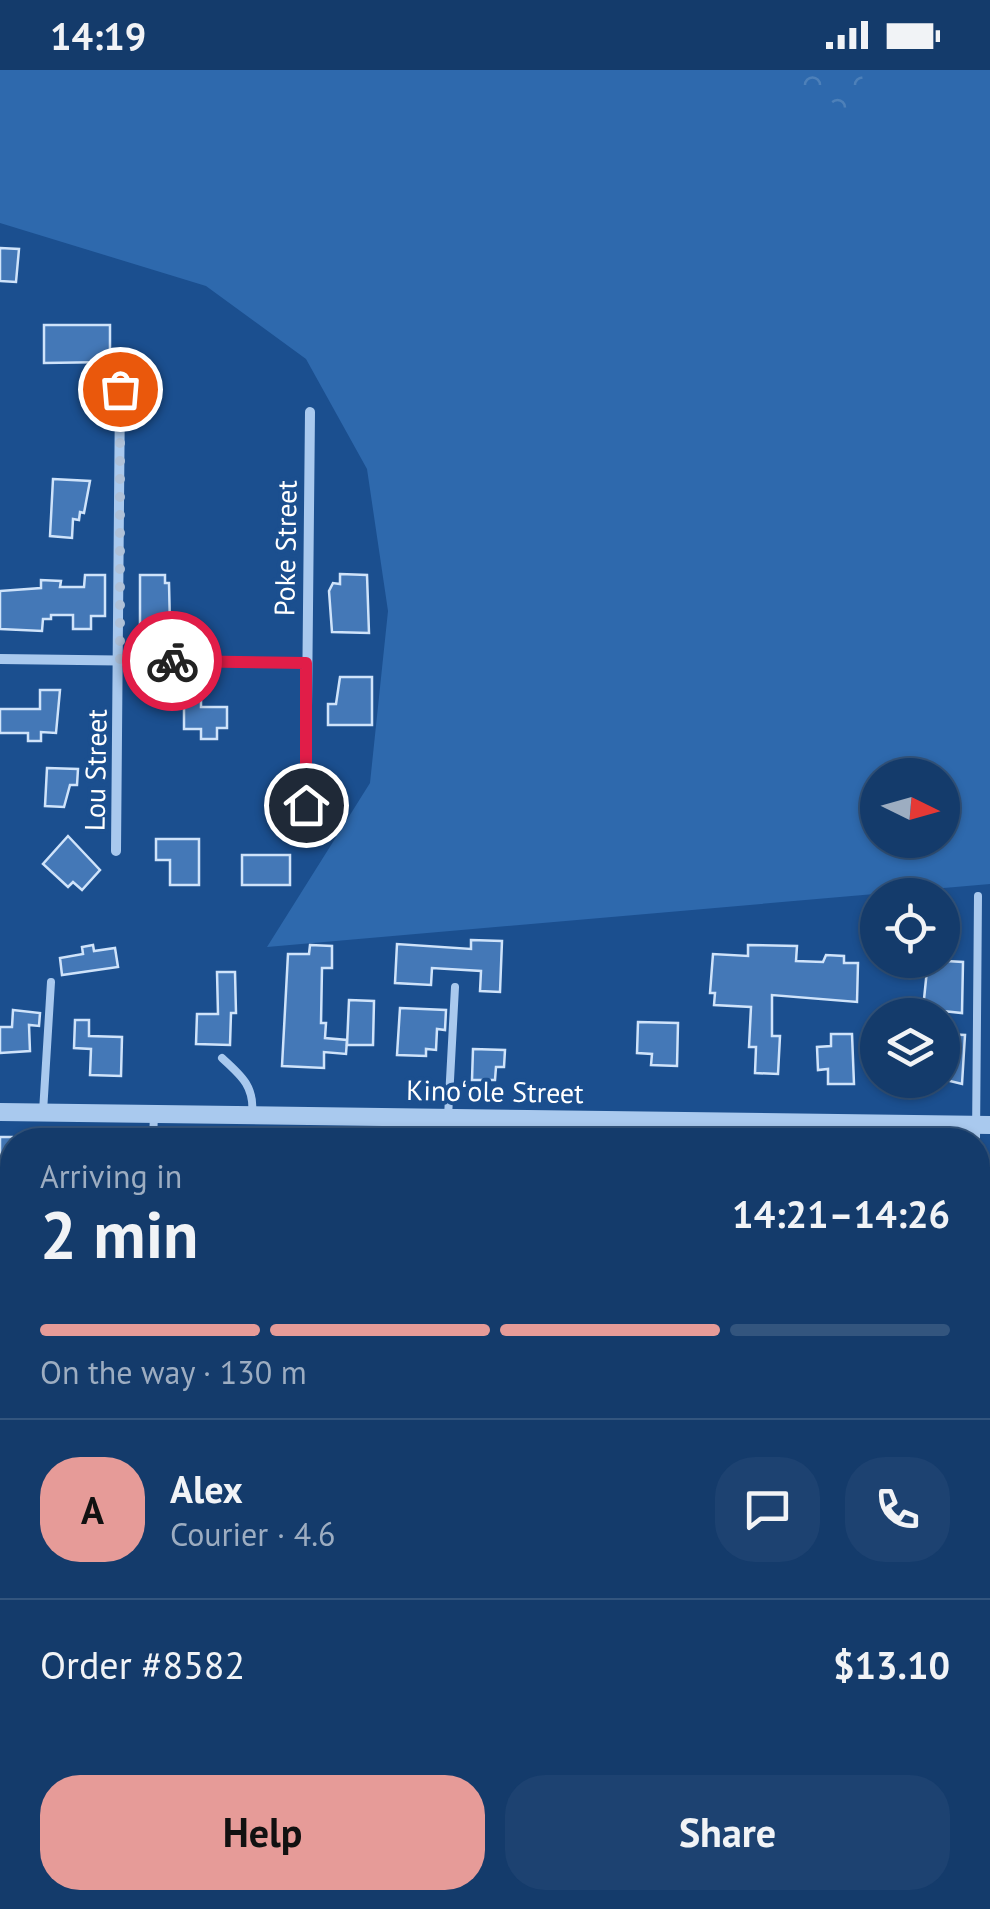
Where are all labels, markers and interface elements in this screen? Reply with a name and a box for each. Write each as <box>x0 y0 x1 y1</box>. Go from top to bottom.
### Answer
text: 14:19 <box>50 11 146 60</box>
pin <box>78 347 163 432</box>
icon: bag <box>93 362 148 417</box>
street label: Poke Street <box>265 479 305 616</box>
courier <box>122 611 222 711</box>
icon: bike <box>145 634 200 689</box>
street label: Lou Street <box>75 708 115 831</box>
north arrow <box>860 758 960 858</box>
map controls <box>860 758 960 1098</box>
pin <box>264 763 349 848</box>
icon: home <box>279 778 334 833</box>
button: locate <box>860 878 960 978</box>
button: layers <box>860 998 960 1098</box>
street label: Kinoʻole Street <box>406 1071 585 1111</box>
text: Arriving in <box>40 1155 182 1197</box>
text: 14:21–14:26 <box>732 1189 950 1238</box>
text: 2 min <box>40 1192 199 1276</box>
text: On the way · 130 m <box>40 1351 307 1393</box>
button: chat <box>715 1457 820 1562</box>
button: phone <box>845 1457 950 1562</box>
text: Alex <box>170 1464 243 1513</box>
text: A <box>81 1485 104 1534</box>
text: Courier · 4.6 <box>170 1513 336 1555</box>
text: Order #8582 <box>40 1640 245 1689</box>
text: $13.10 <box>833 1640 950 1689</box>
button: Help <box>40 1775 485 1890</box>
button: Share <box>505 1775 950 1890</box>

